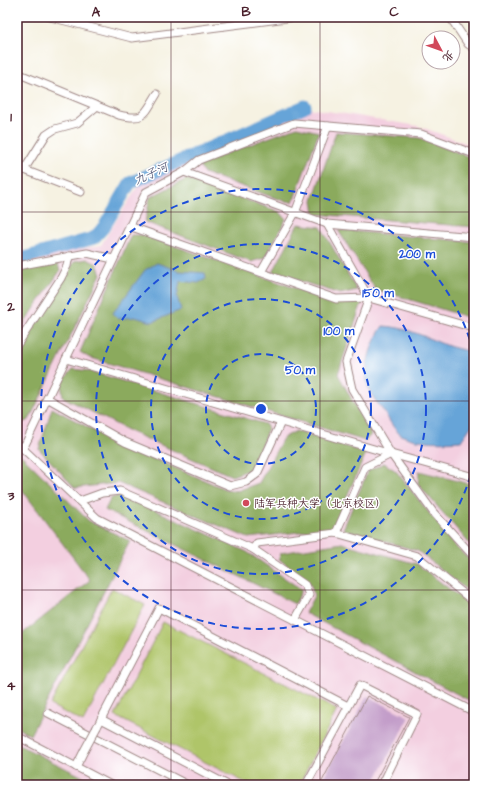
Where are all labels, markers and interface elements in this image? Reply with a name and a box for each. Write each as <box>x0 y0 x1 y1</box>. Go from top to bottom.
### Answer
text: A <box>92 3 101 21</box>
text: B <box>241 3 251 21</box>
text: C <box>389 3 399 21</box>
north arrow <box>421 30 461 70</box>
text: 北 <box>439 47 457 65</box>
text: 1 <box>10 108 12 126</box>
water label: 九子河 <box>131 158 173 189</box>
text: 200 m <box>398 246 436 263</box>
text: 150 m <box>362 285 395 302</box>
text: 2 <box>6 298 15 316</box>
text: 100 m <box>324 323 355 340</box>
text: 50 m <box>285 362 316 379</box>
centre of rings <box>254 402 268 416</box>
text: 3 <box>7 487 15 505</box>
place label: 陆军兵种大学（北京校区） <box>254 496 386 511</box>
marker: 陆军兵种大学（北京校区） <box>241 498 251 508</box>
text: 4 <box>7 677 16 695</box>

